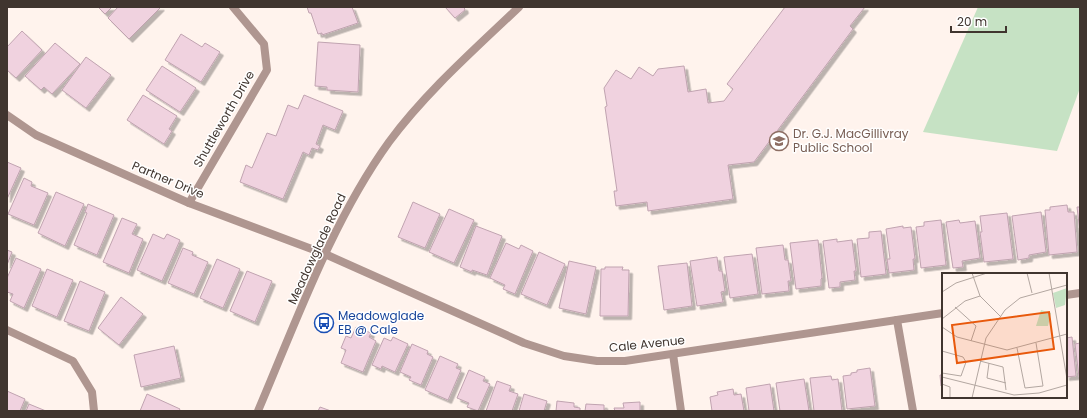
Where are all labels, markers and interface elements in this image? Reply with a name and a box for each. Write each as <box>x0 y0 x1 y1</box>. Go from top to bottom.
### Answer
scale bar <box>951 8 1006 34</box>
text: 20 m <box>957 13 987 30</box>
street label: Shuttleworth Drive <box>189 67 258 170</box>
place label: Dr. G.J. MacGillivray Public School <box>793 125 909 156</box>
school or university icon: Dr. G.J. MacGillivray Public School <box>768 130 790 152</box>
street label: Partner Drive <box>130 157 207 202</box>
street label: Meadowglade Road <box>283 191 350 307</box>
inset map <box>942 273 1067 398</box>
place label: Meadowglade EB @ Cale <box>338 307 424 338</box>
bus stop icon: Meadowglade EB @ Cale <box>313 312 335 334</box>
street label: Cale Avenue <box>608 331 686 356</box>

